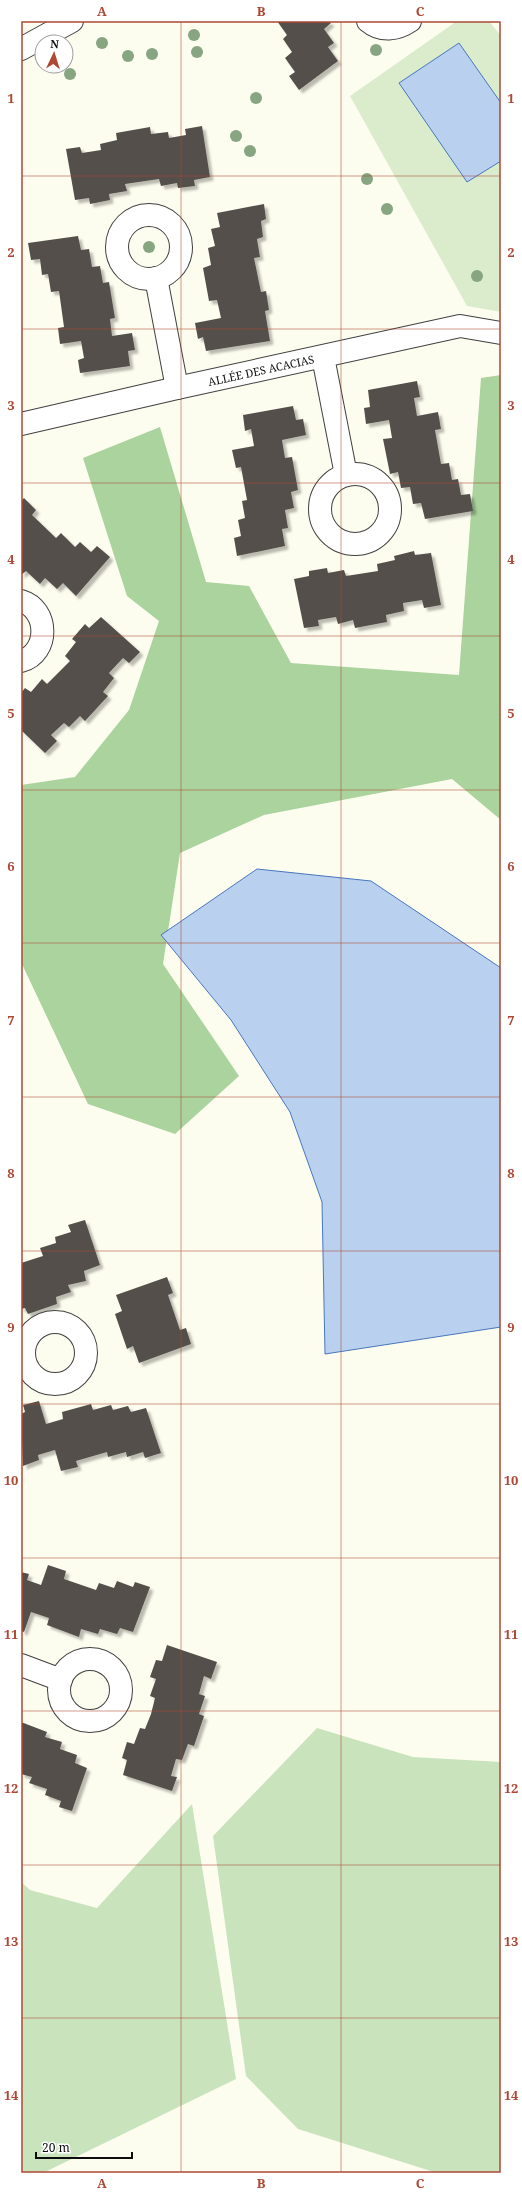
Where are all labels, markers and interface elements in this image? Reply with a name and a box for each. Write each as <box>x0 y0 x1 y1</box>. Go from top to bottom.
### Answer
text: A <box>97 2 107 20</box>
text: B <box>257 2 266 20</box>
text: C <box>416 2 425 20</box>
north arrow <box>34 34 74 74</box>
text: N <box>50 36 60 51</box>
text: 1 <box>7 89 15 107</box>
text: 1 <box>507 89 515 107</box>
text: 2 <box>7 243 15 261</box>
text: 2 <box>507 243 515 261</box>
street label: ALLÉE DES ACACIAS <box>206 351 315 389</box>
text: 3 <box>7 396 15 414</box>
text: 3 <box>507 396 515 414</box>
text: 4 <box>7 550 15 568</box>
text: 4 <box>507 550 515 568</box>
text: 5 <box>7 704 15 722</box>
text: 5 <box>507 704 515 722</box>
text: 6 <box>7 857 15 875</box>
text: 6 <box>507 857 515 875</box>
text: 7 <box>7 1011 15 1029</box>
text: 7 <box>507 1011 515 1029</box>
text: 8 <box>7 1164 15 1182</box>
text: 8 <box>507 1164 515 1182</box>
text: 9 <box>7 1318 15 1336</box>
text: 9 <box>507 1318 515 1336</box>
text: 10 <box>4 1471 18 1489</box>
text: 10 <box>504 1471 518 1489</box>
text: 11 <box>4 1625 18 1643</box>
text: 11 <box>504 1625 518 1643</box>
text: 12 <box>4 1779 18 1797</box>
text: 12 <box>504 1779 518 1797</box>
text: 13 <box>4 1932 18 1950</box>
text: 13 <box>504 1932 518 1950</box>
text: 14 <box>4 2086 19 2104</box>
text: 14 <box>504 2086 519 2104</box>
scale bar <box>36 2134 132 2160</box>
text: 20 m <box>42 2139 70 2156</box>
text: A <box>97 2174 107 2192</box>
text: B <box>257 2174 266 2192</box>
text: C <box>416 2174 425 2192</box>

